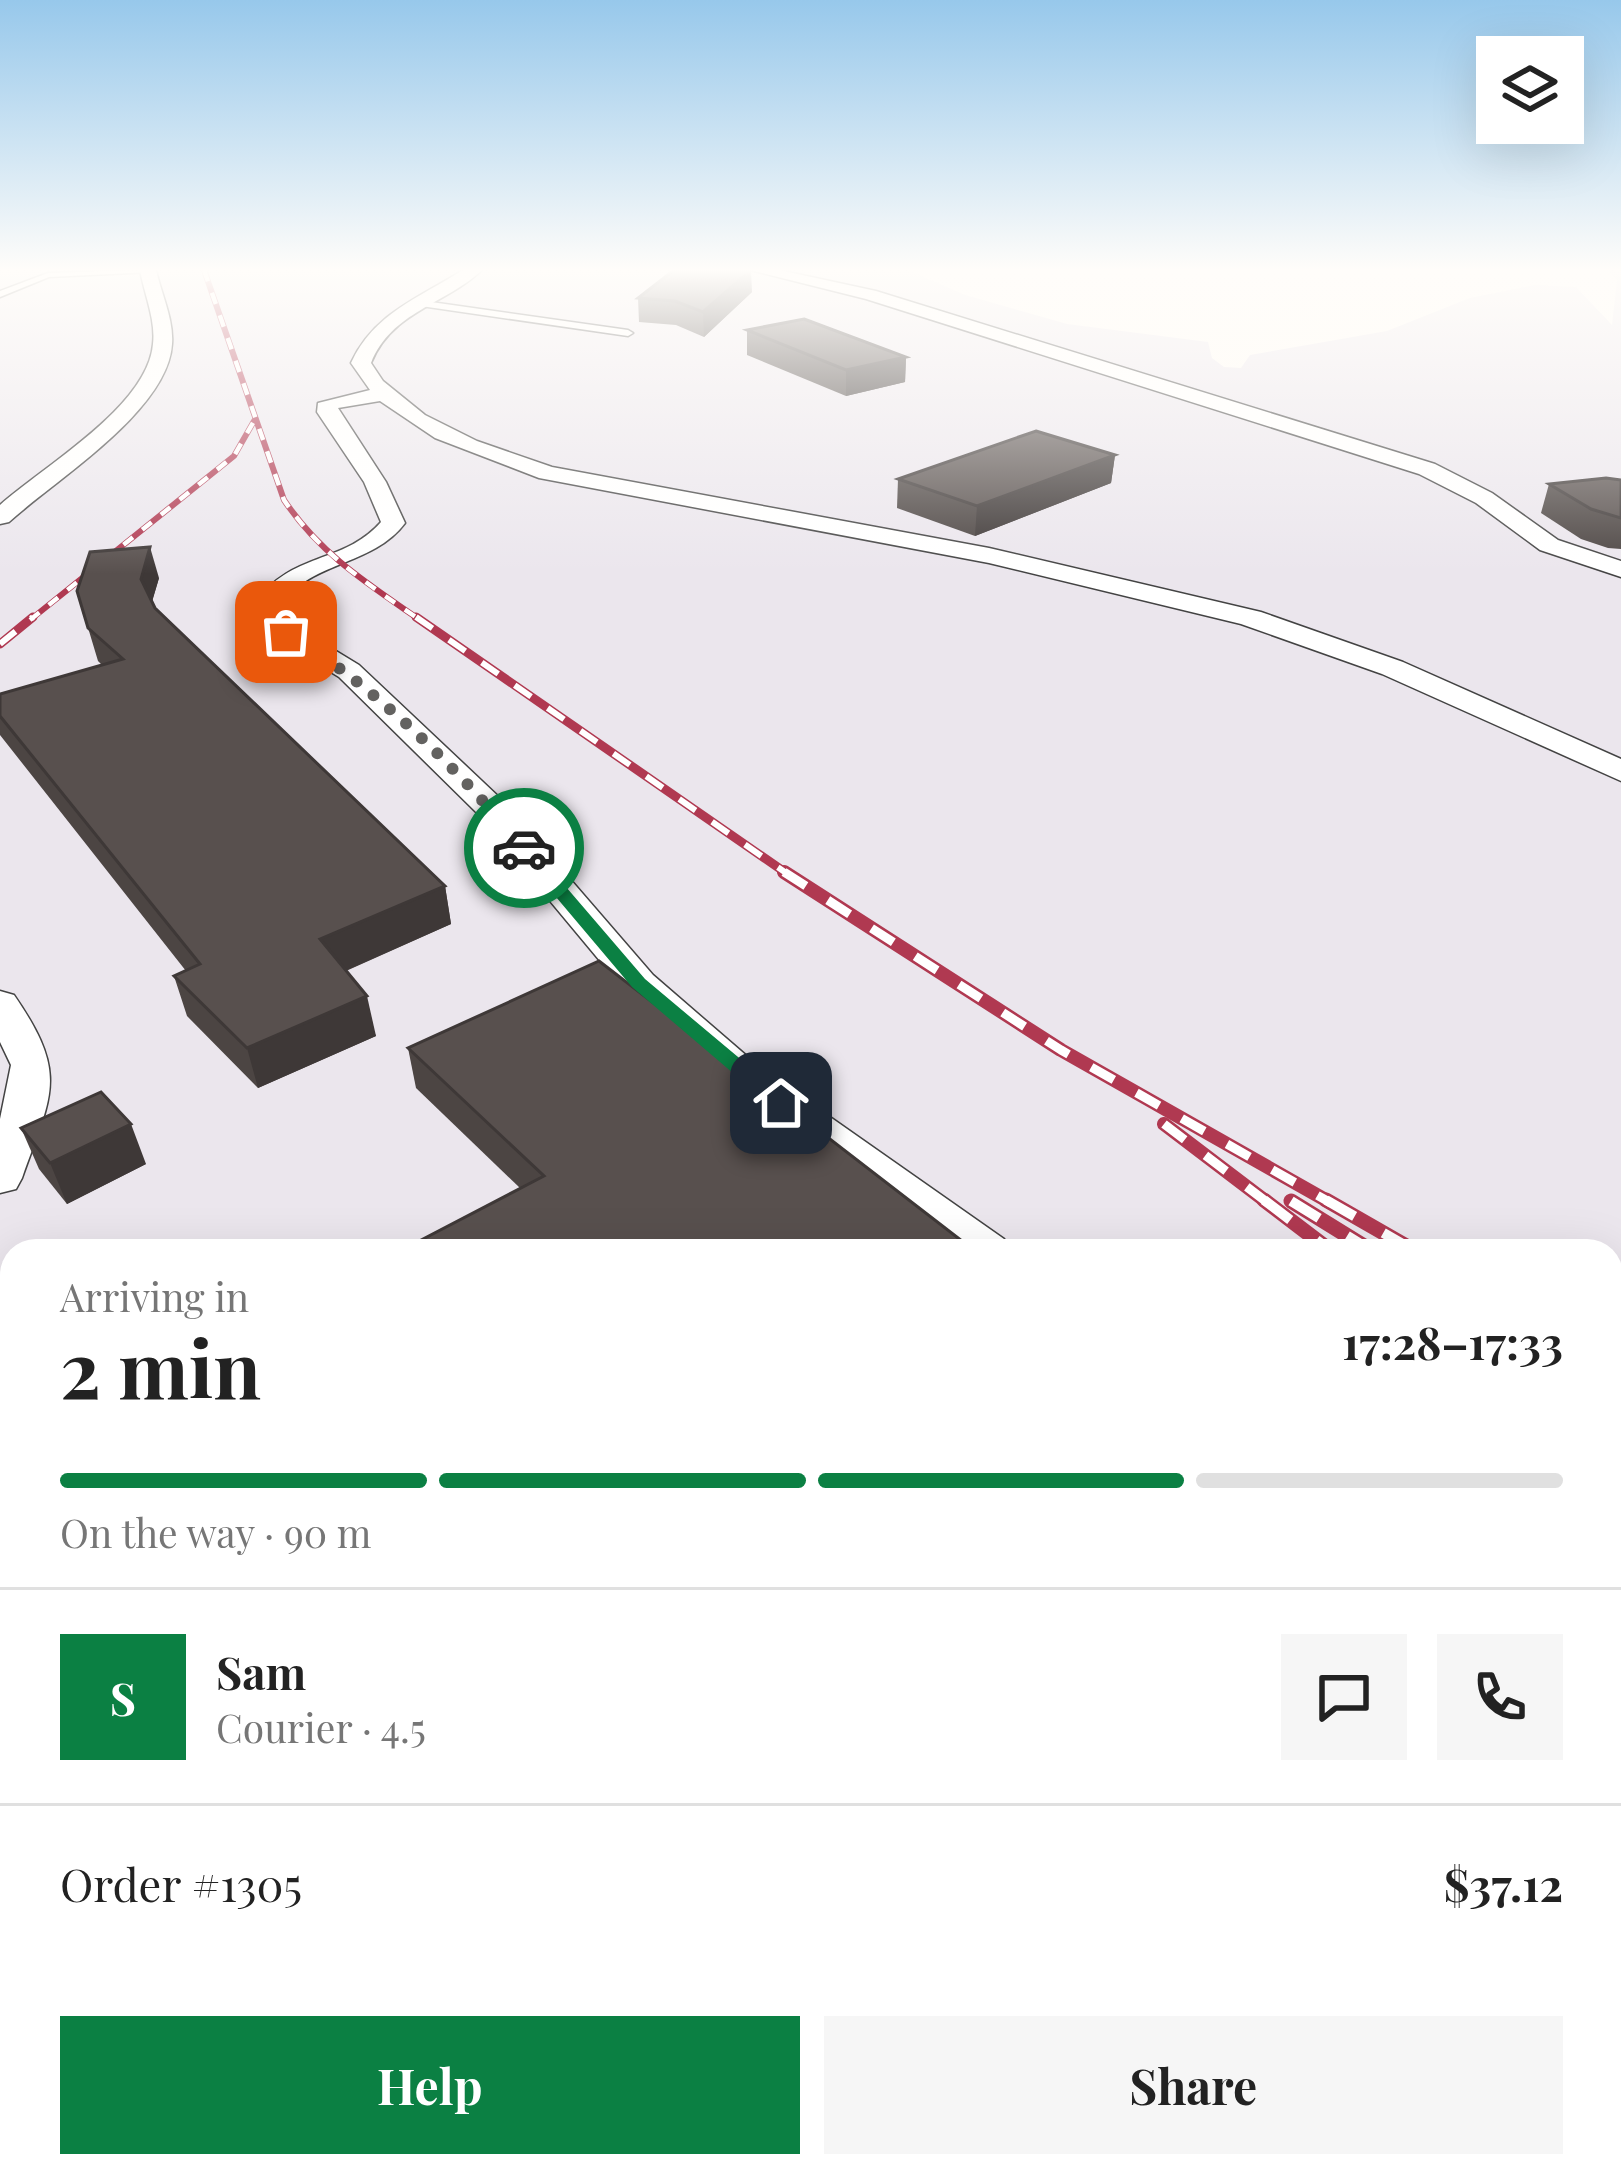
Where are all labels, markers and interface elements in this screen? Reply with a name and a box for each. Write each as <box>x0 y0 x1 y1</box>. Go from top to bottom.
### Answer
map controls <box>1476 36 1584 144</box>
button: layers <box>1476 36 1584 144</box>
pin <box>235 581 337 683</box>
icon: bag <box>253 599 319 665</box>
courier <box>464 788 584 908</box>
icon: car <box>491 815 557 881</box>
pin <box>730 1052 832 1154</box>
icon: home <box>748 1070 814 1136</box>
text: Arriving in <box>60 1270 249 1322</box>
text: 17:28–17:33 <box>1342 1311 1563 1371</box>
text: 2 min <box>60 1315 261 1419</box>
text: On the way · 90 m <box>60 1506 372 1558</box>
button: chat <box>1281 1634 1407 1760</box>
button: phone <box>1437 1634 1563 1760</box>
text: Sam <box>216 1641 306 1701</box>
text: S <box>110 1667 136 1727</box>
text: Courier · 4.5 <box>216 1701 426 1753</box>
text: Order #1305 <box>60 1853 302 1913</box>
text: $37.12 <box>1444 1853 1563 1913</box>
button: Help <box>60 2016 800 2154</box>
button: Share <box>824 2016 1563 2154</box>

